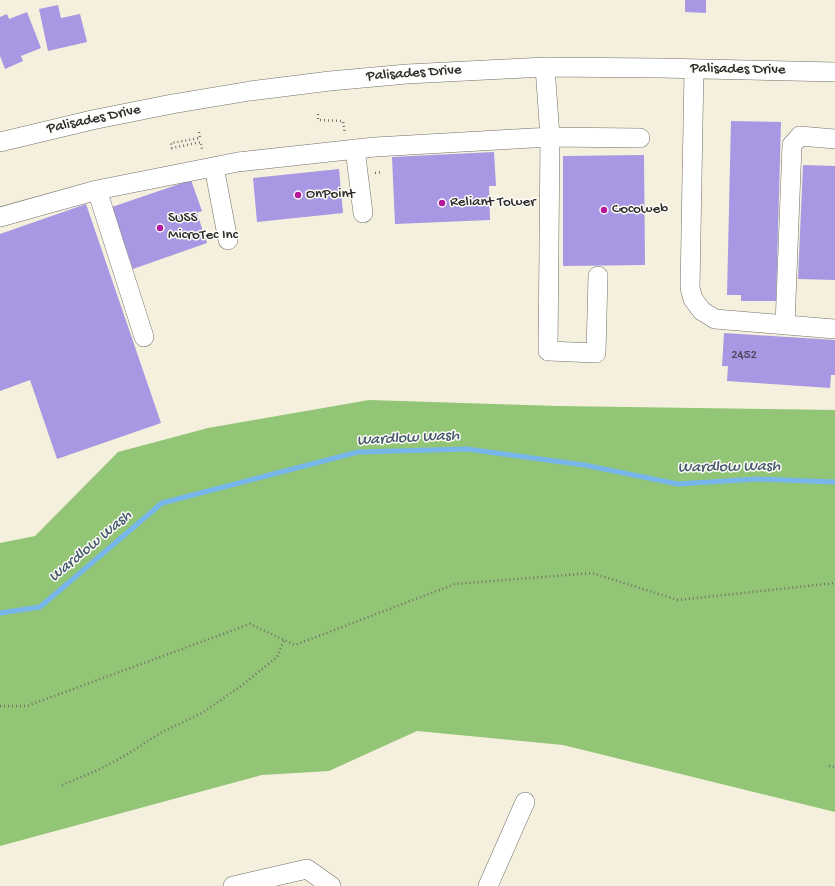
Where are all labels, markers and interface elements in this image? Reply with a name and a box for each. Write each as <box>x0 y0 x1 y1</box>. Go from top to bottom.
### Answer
street label: Palisades Drive <box>690 60 786 80</box>
street label: Palisades Drive <box>366 62 462 86</box>
street label: Palisades Drive <box>46 101 142 139</box>
place label: OnPoint <box>306 186 355 204</box>
marker: OnPoint <box>293 190 303 200</box>
place label: Reliant Tower <box>450 194 536 212</box>
marker: Reliant Tower <box>437 198 447 208</box>
place label: Cocoweb <box>612 201 668 219</box>
marker: Cocoweb <box>599 205 609 215</box>
place label: SUSS MicroTec Inc <box>168 210 238 245</box>
marker: SUSS MicroTec Inc <box>155 223 165 233</box>
house number: 2452 <box>731 348 757 364</box>
water label: Wardlow Wash <box>356 427 460 451</box>
water label: Wardlow Wash <box>678 458 780 478</box>
water label: Wardlow Wash <box>46 507 136 587</box>

